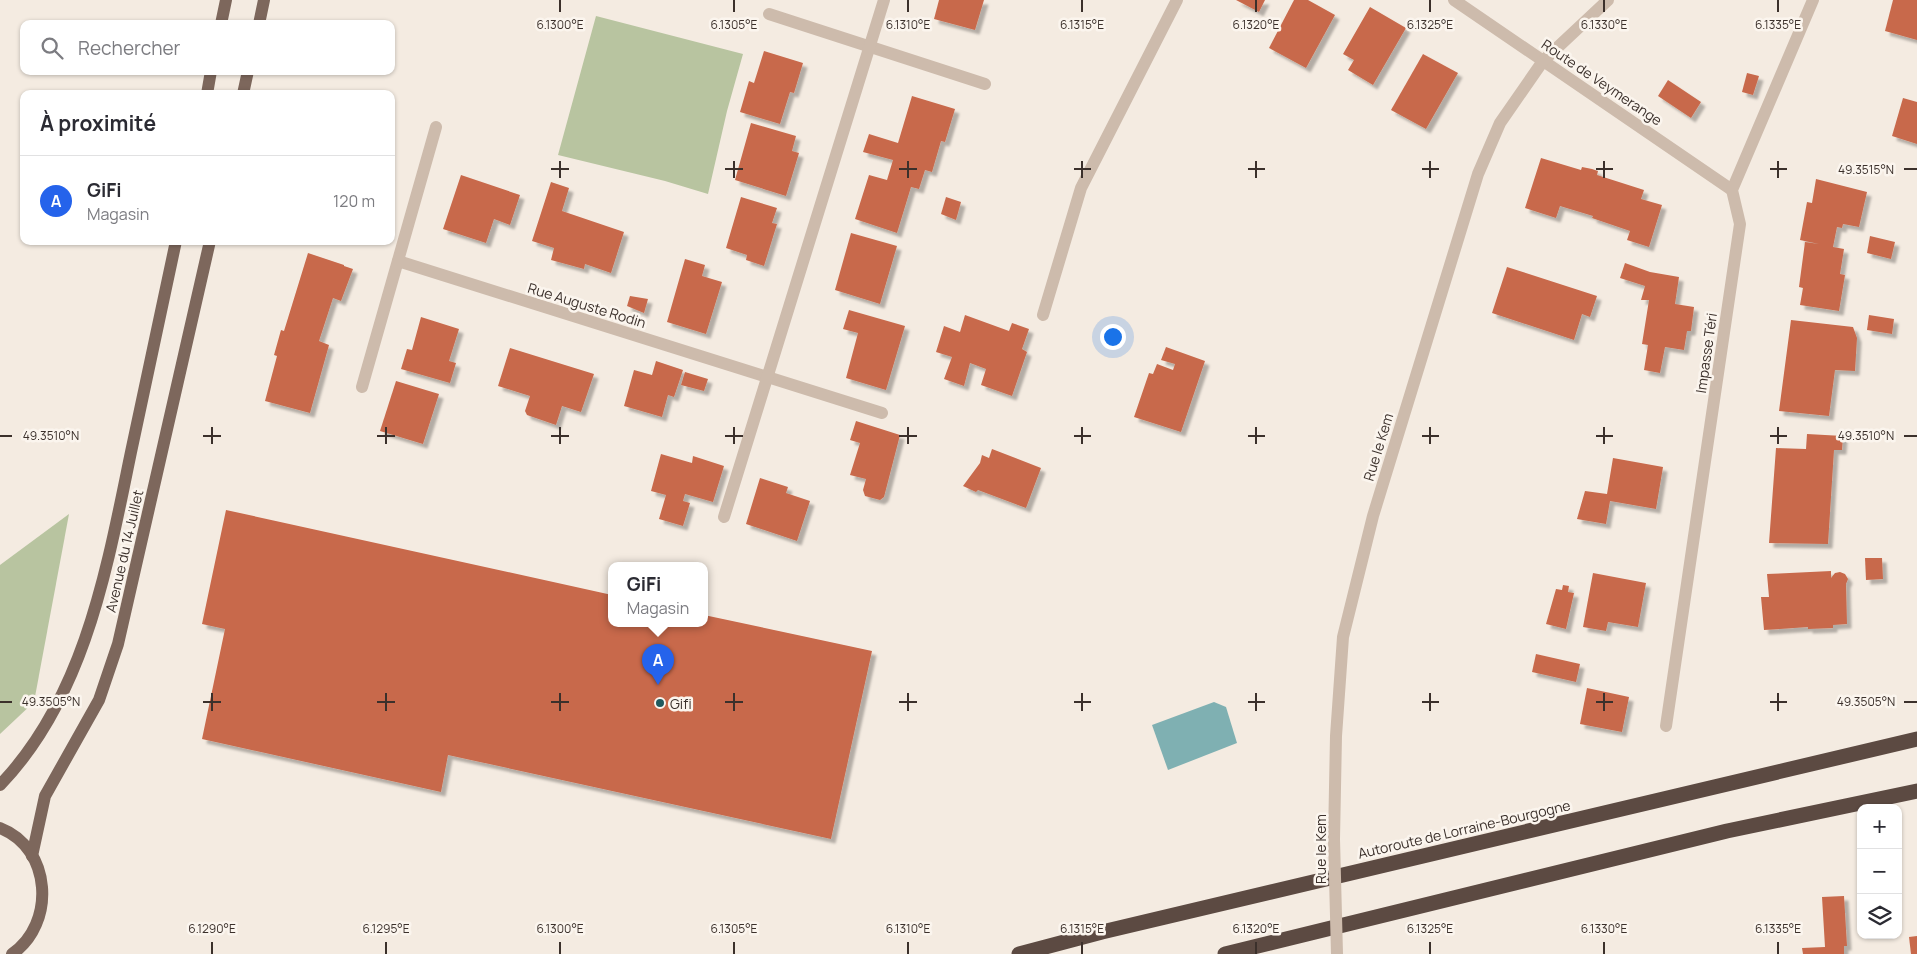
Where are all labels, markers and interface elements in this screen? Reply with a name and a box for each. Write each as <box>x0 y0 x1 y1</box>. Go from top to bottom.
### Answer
text: 6.1300°E <box>536 16 584 33</box>
text: 6.1305°E <box>711 16 758 33</box>
text: 6.1310°E <box>886 16 930 33</box>
text: 6.1315°E <box>1060 16 1104 33</box>
text: 6.1320°E <box>1233 16 1280 33</box>
text: 6.1325°E <box>1407 16 1453 33</box>
text: 6.1330°E <box>1581 16 1627 33</box>
text: 6.1335°E <box>1755 16 1801 33</box>
search box <box>20 20 395 75</box>
icon: search <box>38 34 66 62</box>
text: Rechercher <box>78 35 180 61</box>
street label: Route de Veymerange <box>1538 35 1666 129</box>
text: À proximité <box>40 109 156 137</box>
text: 49.3515°N <box>1838 161 1894 178</box>
text: GiFi <box>87 177 122 203</box>
text: A <box>51 190 61 212</box>
text: 120 m <box>333 190 375 212</box>
text: Magasin <box>87 203 149 225</box>
street label: Rue Auguste Rodin <box>526 278 648 332</box>
street label: Impasse Téri <box>1691 312 1721 394</box>
your location <box>1100 324 1126 350</box>
street label: Rue le Kem <box>1359 411 1397 483</box>
text: 49.3510°N <box>23 427 79 444</box>
text: 49.3510°N <box>1838 427 1894 444</box>
street label: Avenue du 14 Juillet <box>101 488 147 614</box>
popup <box>608 562 708 627</box>
text: GiFi <box>627 571 661 597</box>
text: Magasin <box>627 597 689 619</box>
pin: A <box>642 644 674 685</box>
text: 49.3505°N <box>22 693 80 710</box>
text: 49.3505°N <box>1837 693 1895 710</box>
place label: Gifi <box>670 694 692 713</box>
marker: Gifi <box>654 697 666 709</box>
street label: Autoroute de Lorraine-Bourgogne <box>1356 795 1572 863</box>
map controls <box>1857 804 1902 939</box>
button: + <box>1857 804 1902 849</box>
street label: Rue le Kem <box>1311 814 1330 884</box>
button: − <box>1857 849 1902 894</box>
button: layers <box>1857 894 1902 939</box>
text: 6.1290°E <box>188 920 236 937</box>
text: 6.1295°E <box>362 920 410 937</box>
text: 6.1300°E <box>536 920 584 937</box>
text: 6.1305°E <box>711 920 758 937</box>
text: 6.1310°E <box>886 920 930 937</box>
text: 6.1315°E <box>1060 920 1104 937</box>
text: 6.1320°E <box>1233 920 1280 937</box>
text: 6.1325°E <box>1407 920 1453 937</box>
text: 6.1330°E <box>1581 920 1627 937</box>
text: 6.1335°E <box>1755 920 1801 937</box>

